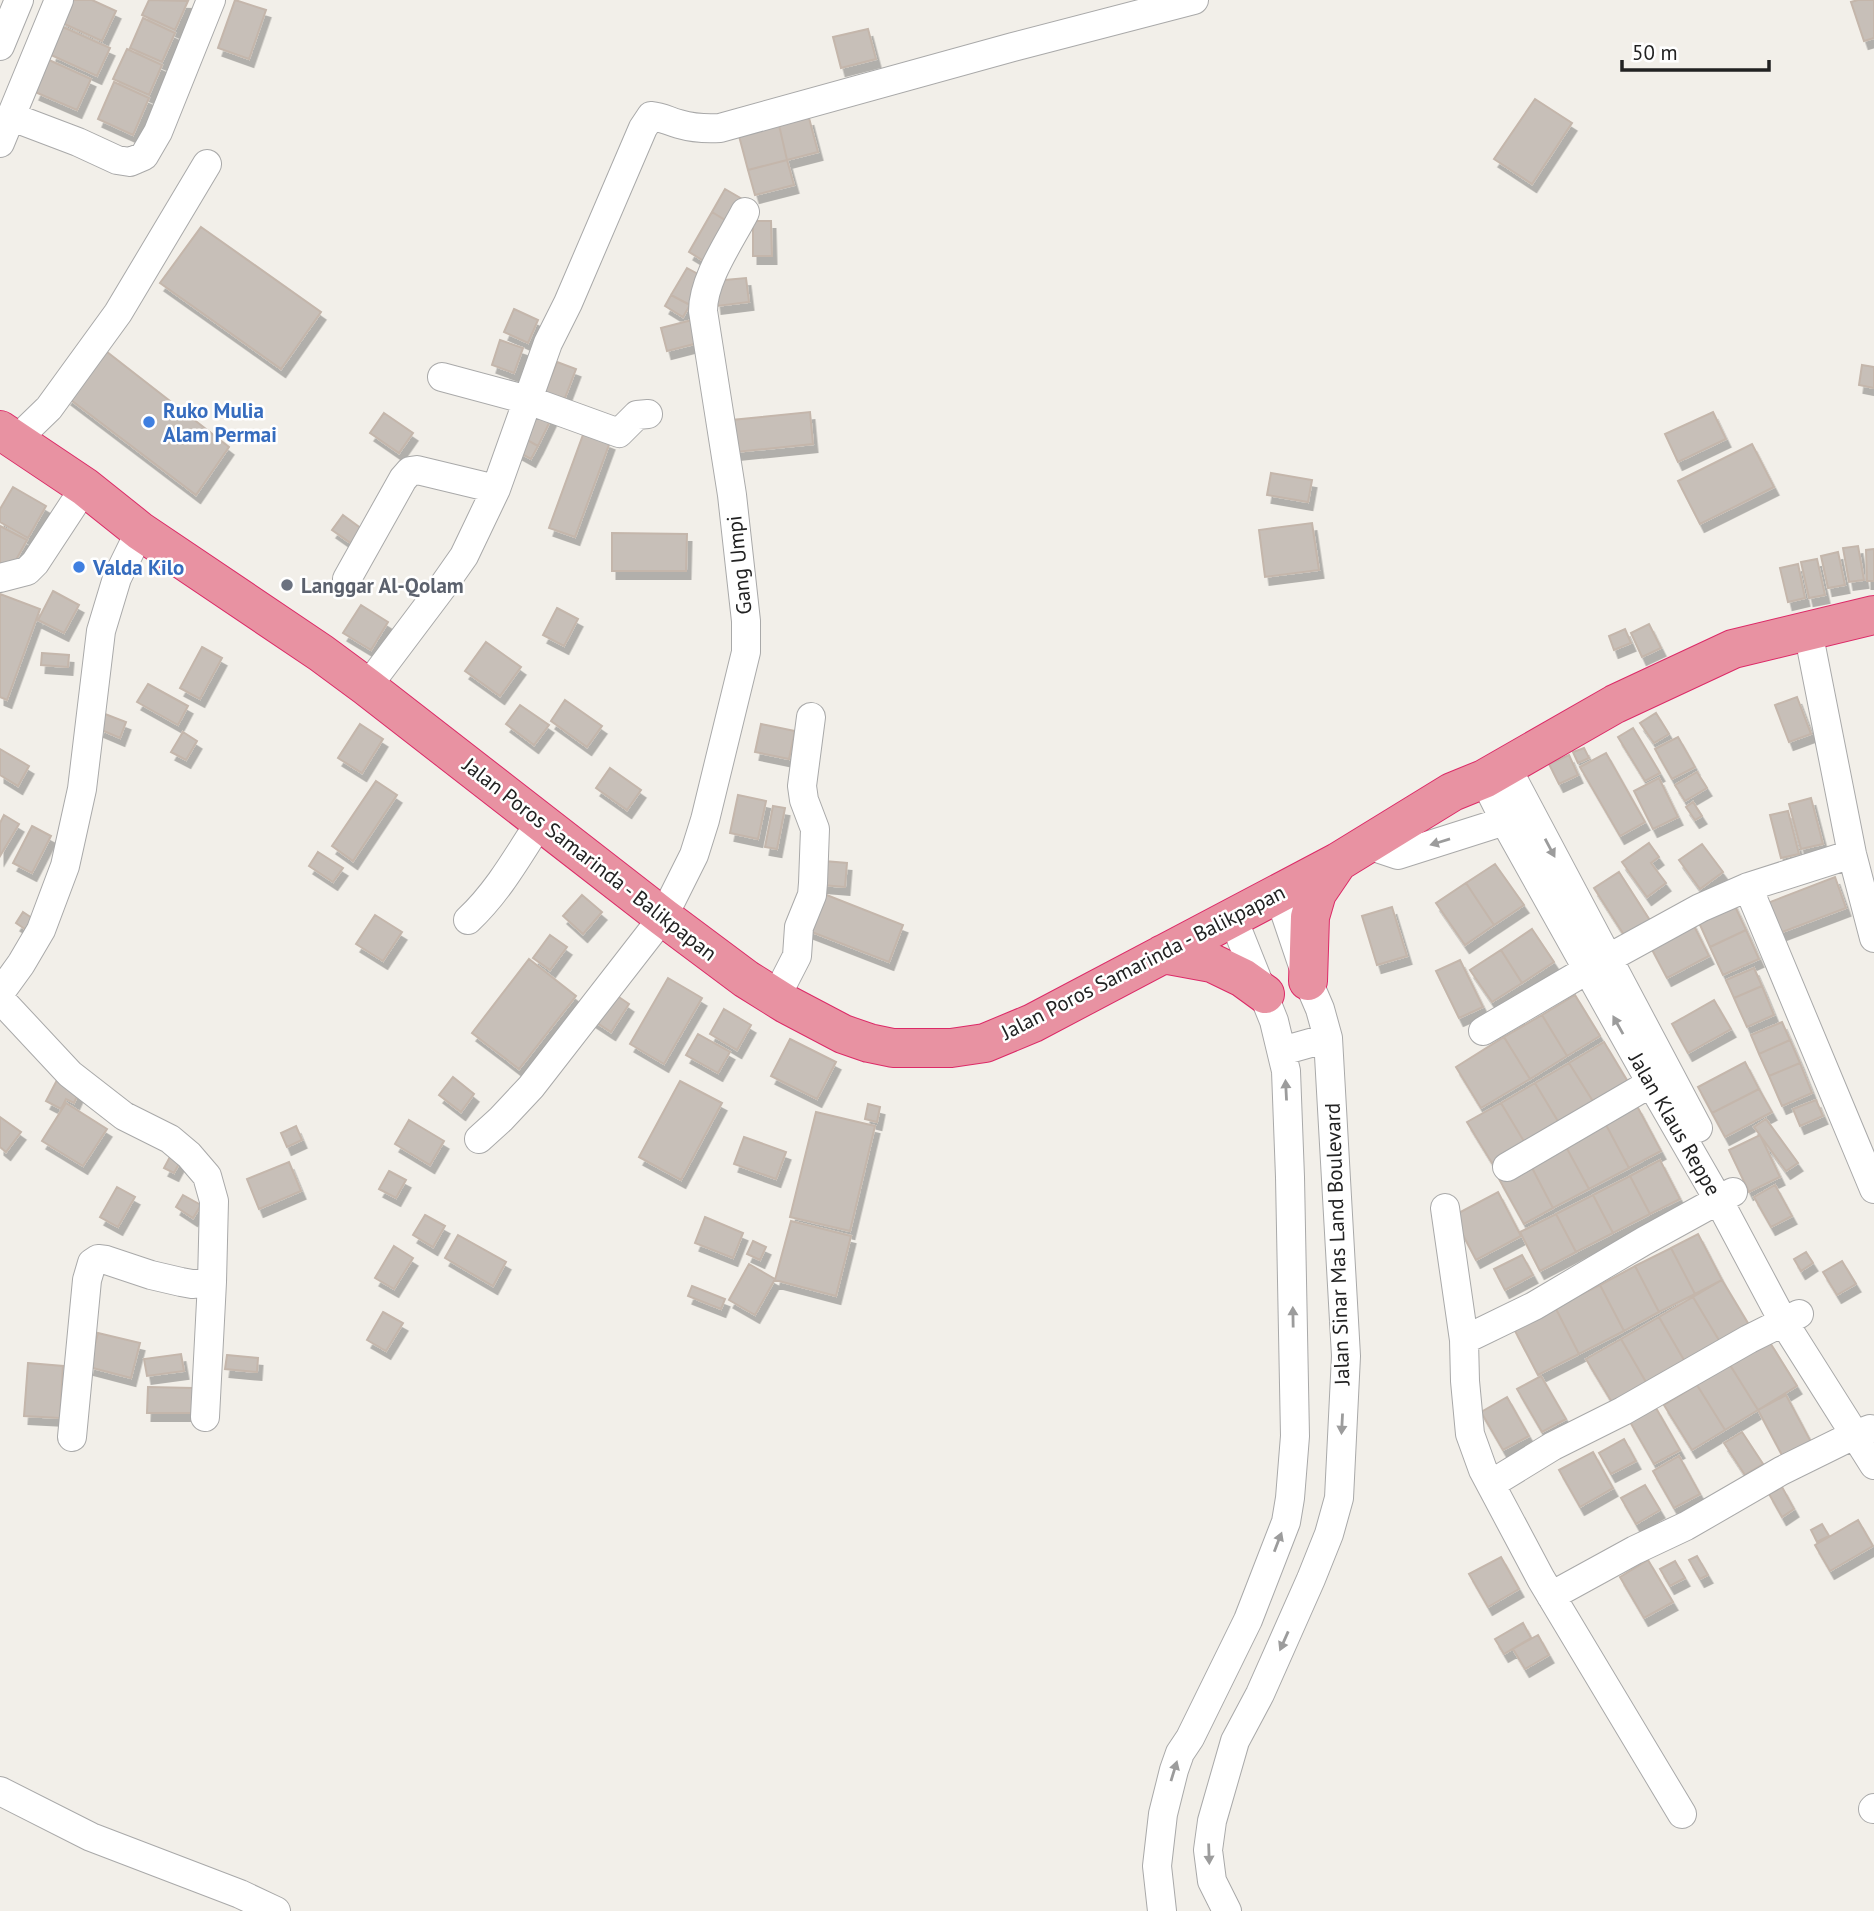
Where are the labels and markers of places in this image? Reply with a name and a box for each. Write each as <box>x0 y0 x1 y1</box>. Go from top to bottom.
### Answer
place label: Ruko Mulia Alam Permai <box>163 397 277 448</box>
marker: Ruko Mulia Alam Permai <box>141 414 157 430</box>
place label: Valda Kilo <box>92 554 184 581</box>
marker: Valda Kilo <box>71 559 87 575</box>
place label: Langgar Al-Qolam <box>301 572 464 599</box>
marker: Langgar Al-Qolam <box>279 577 295 593</box>

